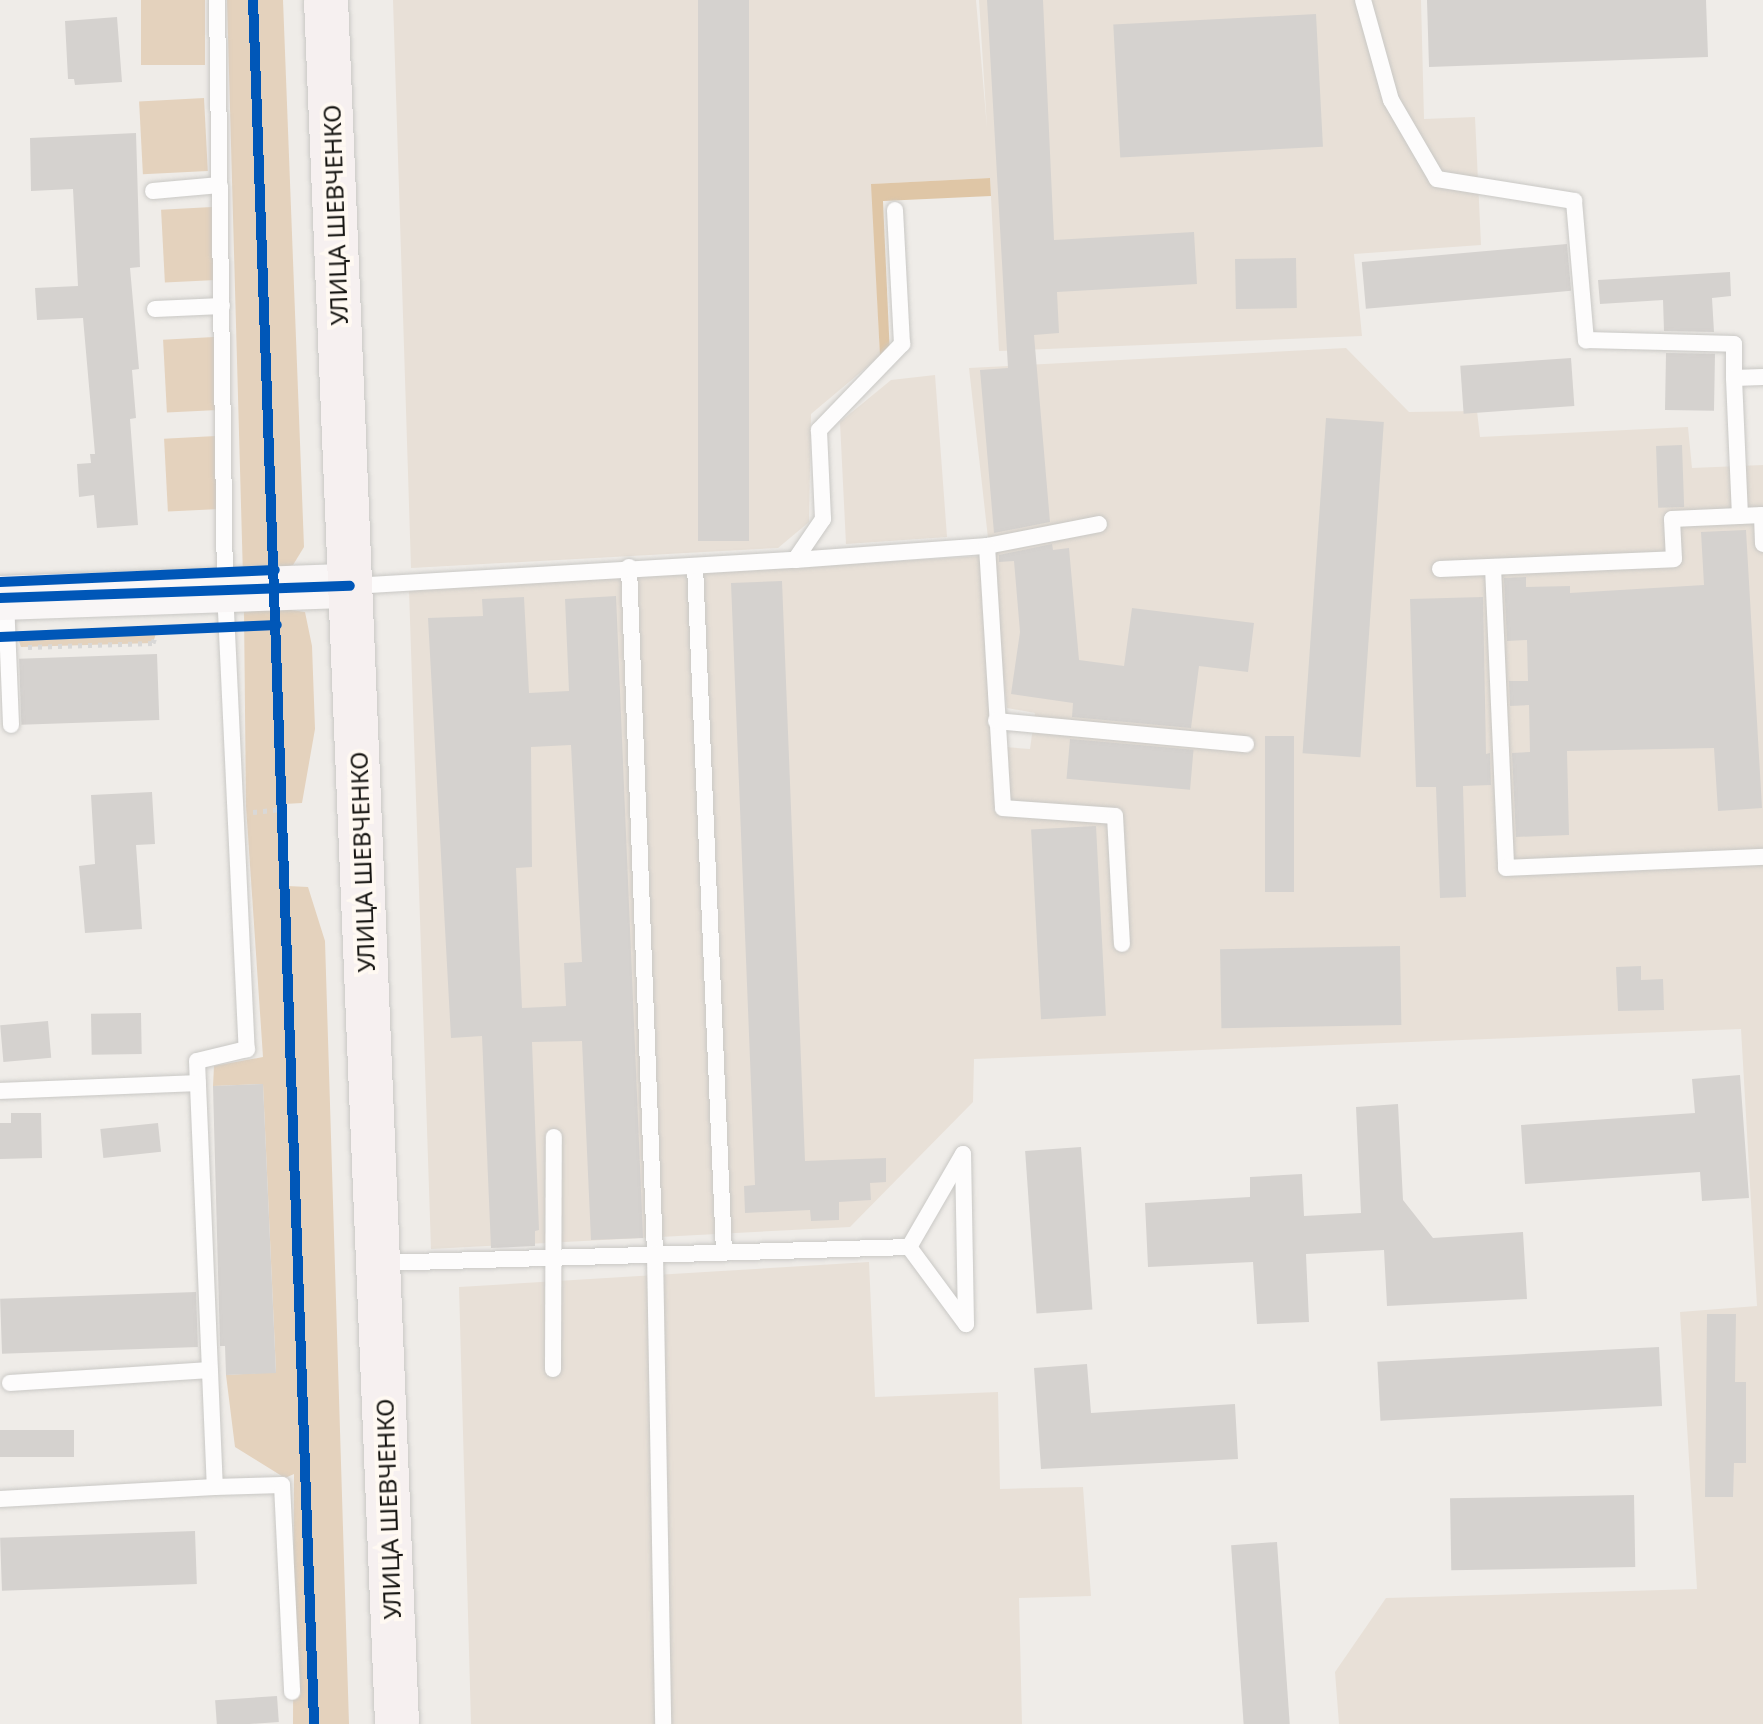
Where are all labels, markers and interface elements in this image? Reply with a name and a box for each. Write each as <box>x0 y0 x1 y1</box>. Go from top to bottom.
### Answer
street label: УЛИЦА ШЕВЧЕНКО <box>317 104 353 326</box>
street label: УЛИЦА ШЕВЧЕНКО <box>344 751 380 973</box>
street label: УЛИЦА ШЕВЧЕНКО <box>370 1398 406 1620</box>

